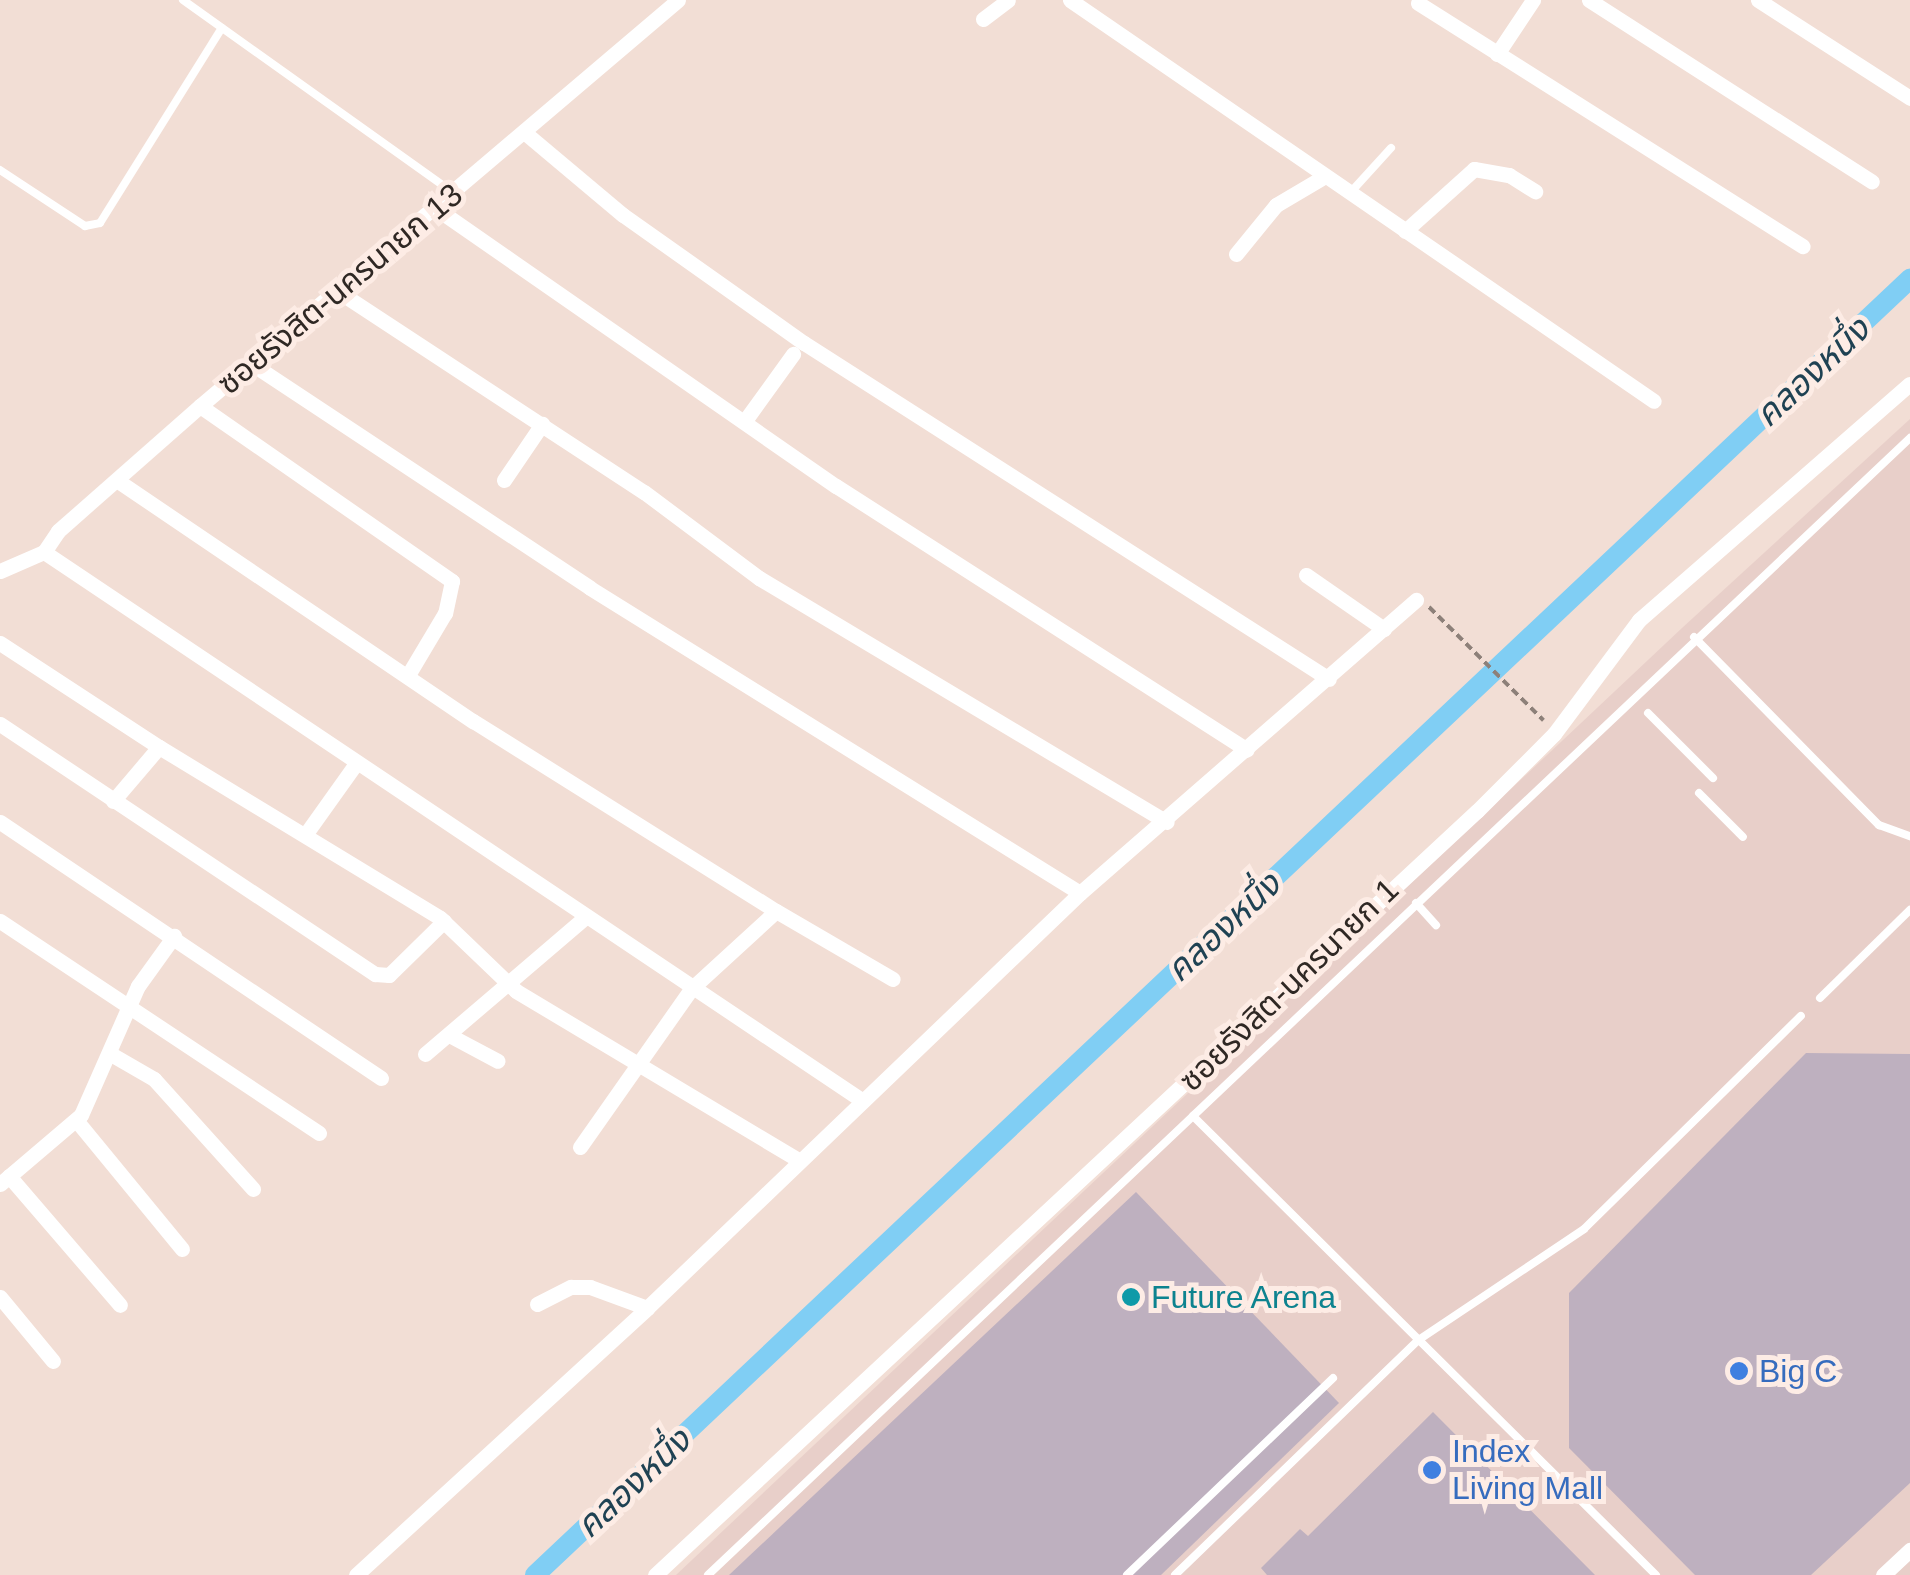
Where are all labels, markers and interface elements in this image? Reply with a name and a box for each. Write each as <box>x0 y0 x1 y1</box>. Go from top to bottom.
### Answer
street label: ซอยรังสิต-นครนายก 13 <box>210 175 470 403</box>
water label: คลองหนึ่ง <box>1746 309 1878 435</box>
water label: คลองหนึ่ง <box>1157 864 1289 990</box>
street label: ซอยรังสิต-นครนายก 1 <box>1171 871 1407 1099</box>
place label: Future Arena <box>1151 1278 1338 1316</box>
marker: Future Arena <box>1120 1286 1142 1308</box>
place label: Big C <box>1759 1352 1837 1390</box>
marker: Big C <box>1728 1360 1750 1382</box>
water label: คลองหนึ่ง <box>567 1420 699 1546</box>
place label: Index Living Mall <box>1452 1433 1603 1508</box>
marker: Index Living Mall <box>1421 1459 1443 1481</box>

